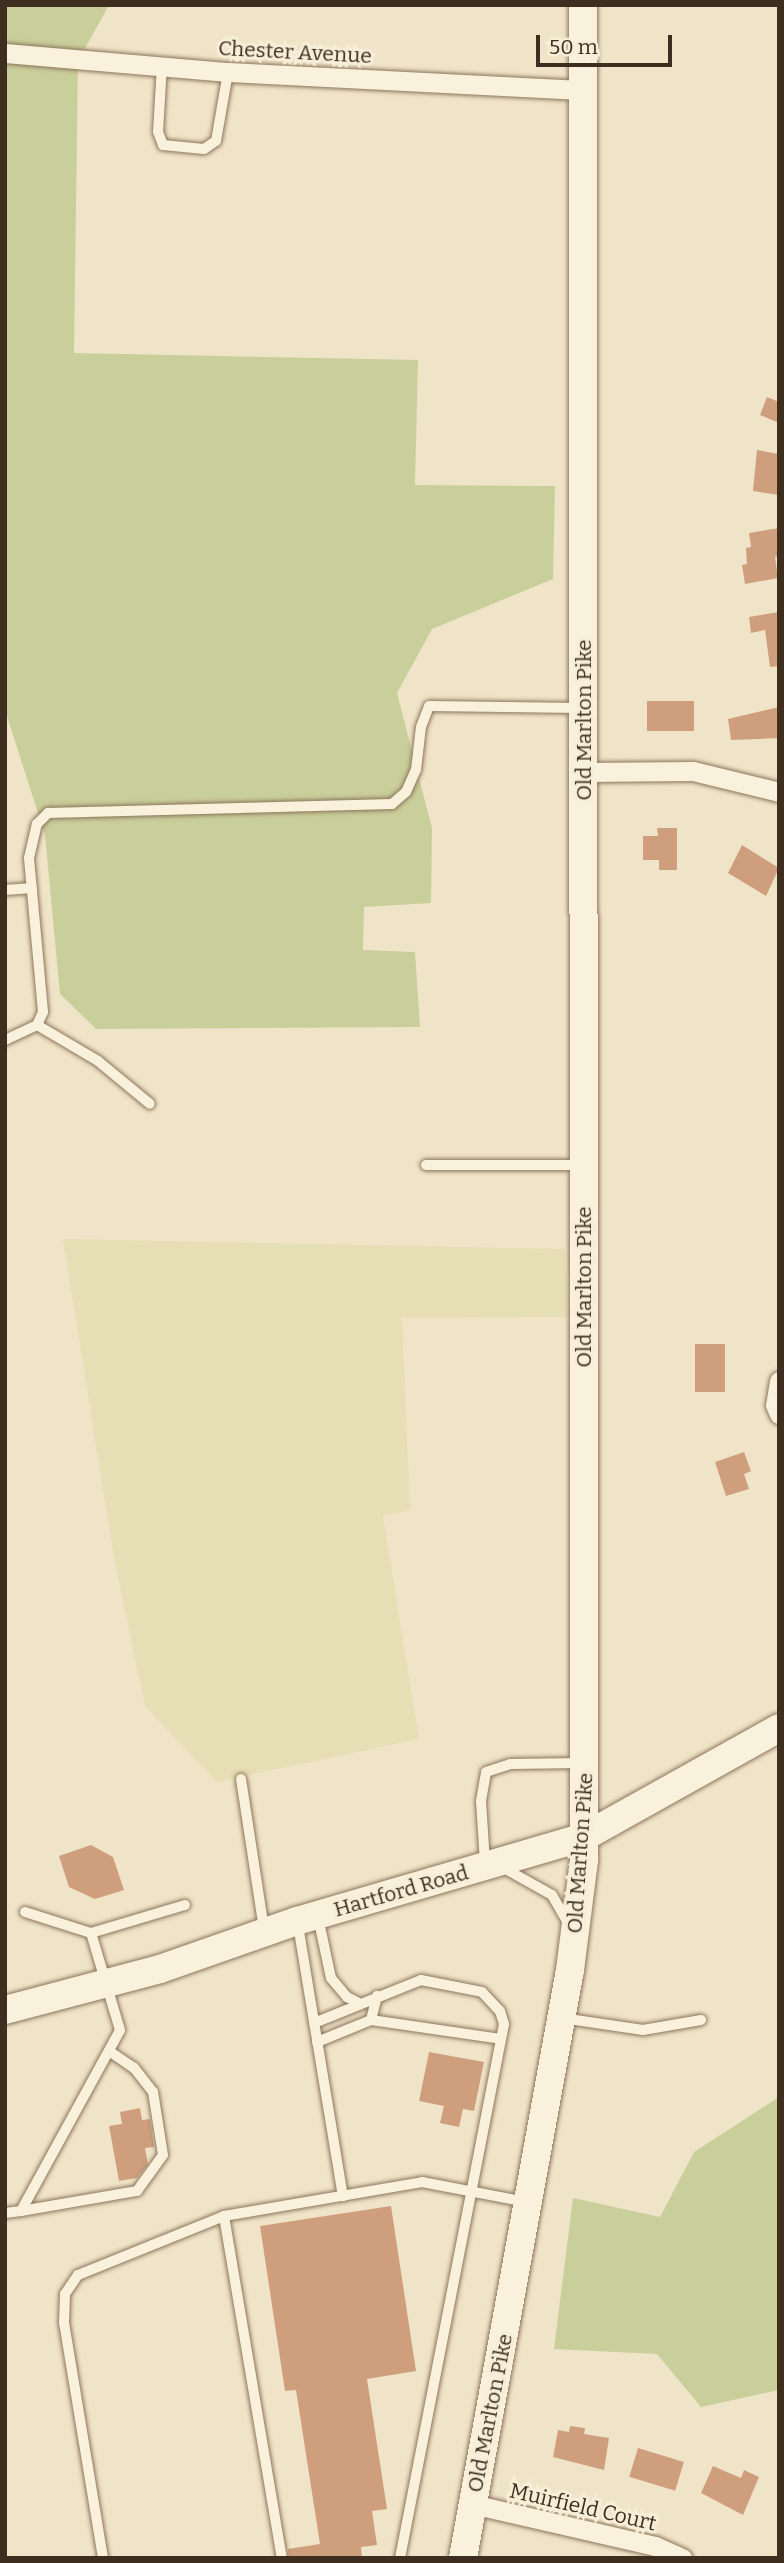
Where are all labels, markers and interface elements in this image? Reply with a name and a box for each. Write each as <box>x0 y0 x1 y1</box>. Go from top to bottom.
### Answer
scale bar <box>539 21 676 65</box>
text: 50 m <box>549 34 598 60</box>
street label: Chester Avenue <box>218 35 372 69</box>
street label: Old Marlton Pike <box>571 639 597 801</box>
street label: Old Marlton Pike <box>571 1206 597 1368</box>
street label: Old Marlton Pike <box>562 1772 598 1934</box>
street label: Hartford Road <box>331 1860 471 1922</box>
street label: Old Marlton Pike <box>462 2332 518 2494</box>
street label: Muirfield Court <box>507 2478 659 2536</box>

